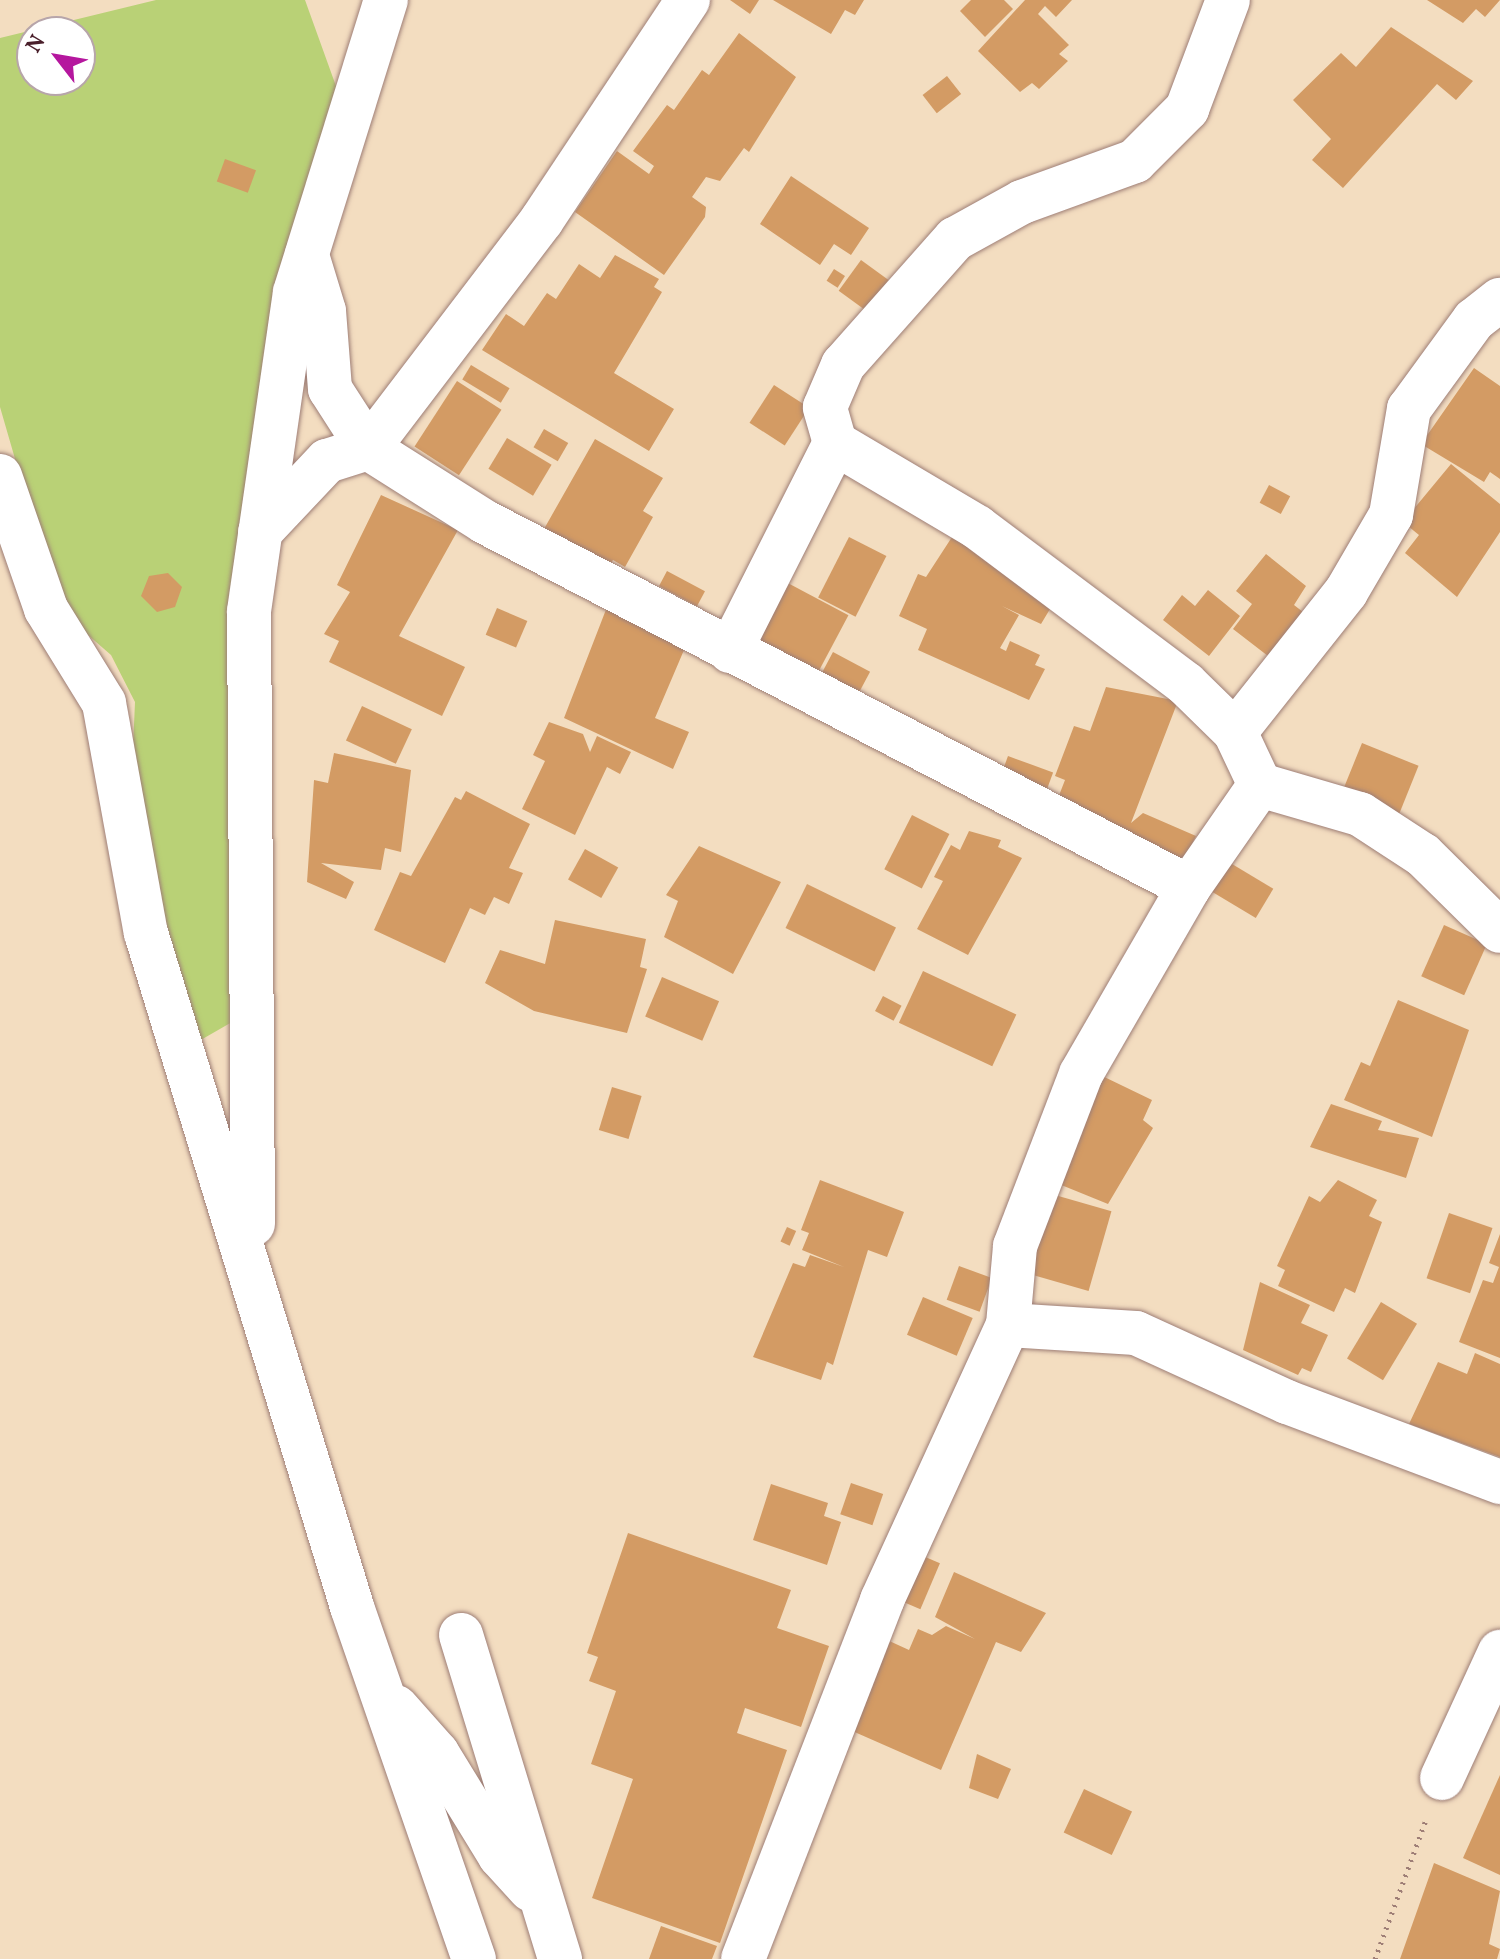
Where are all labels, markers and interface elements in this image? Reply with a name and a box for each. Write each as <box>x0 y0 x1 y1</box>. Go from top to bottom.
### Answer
north arrow <box>16 16 96 96</box>
text: N <box>19 30 54 59</box>

